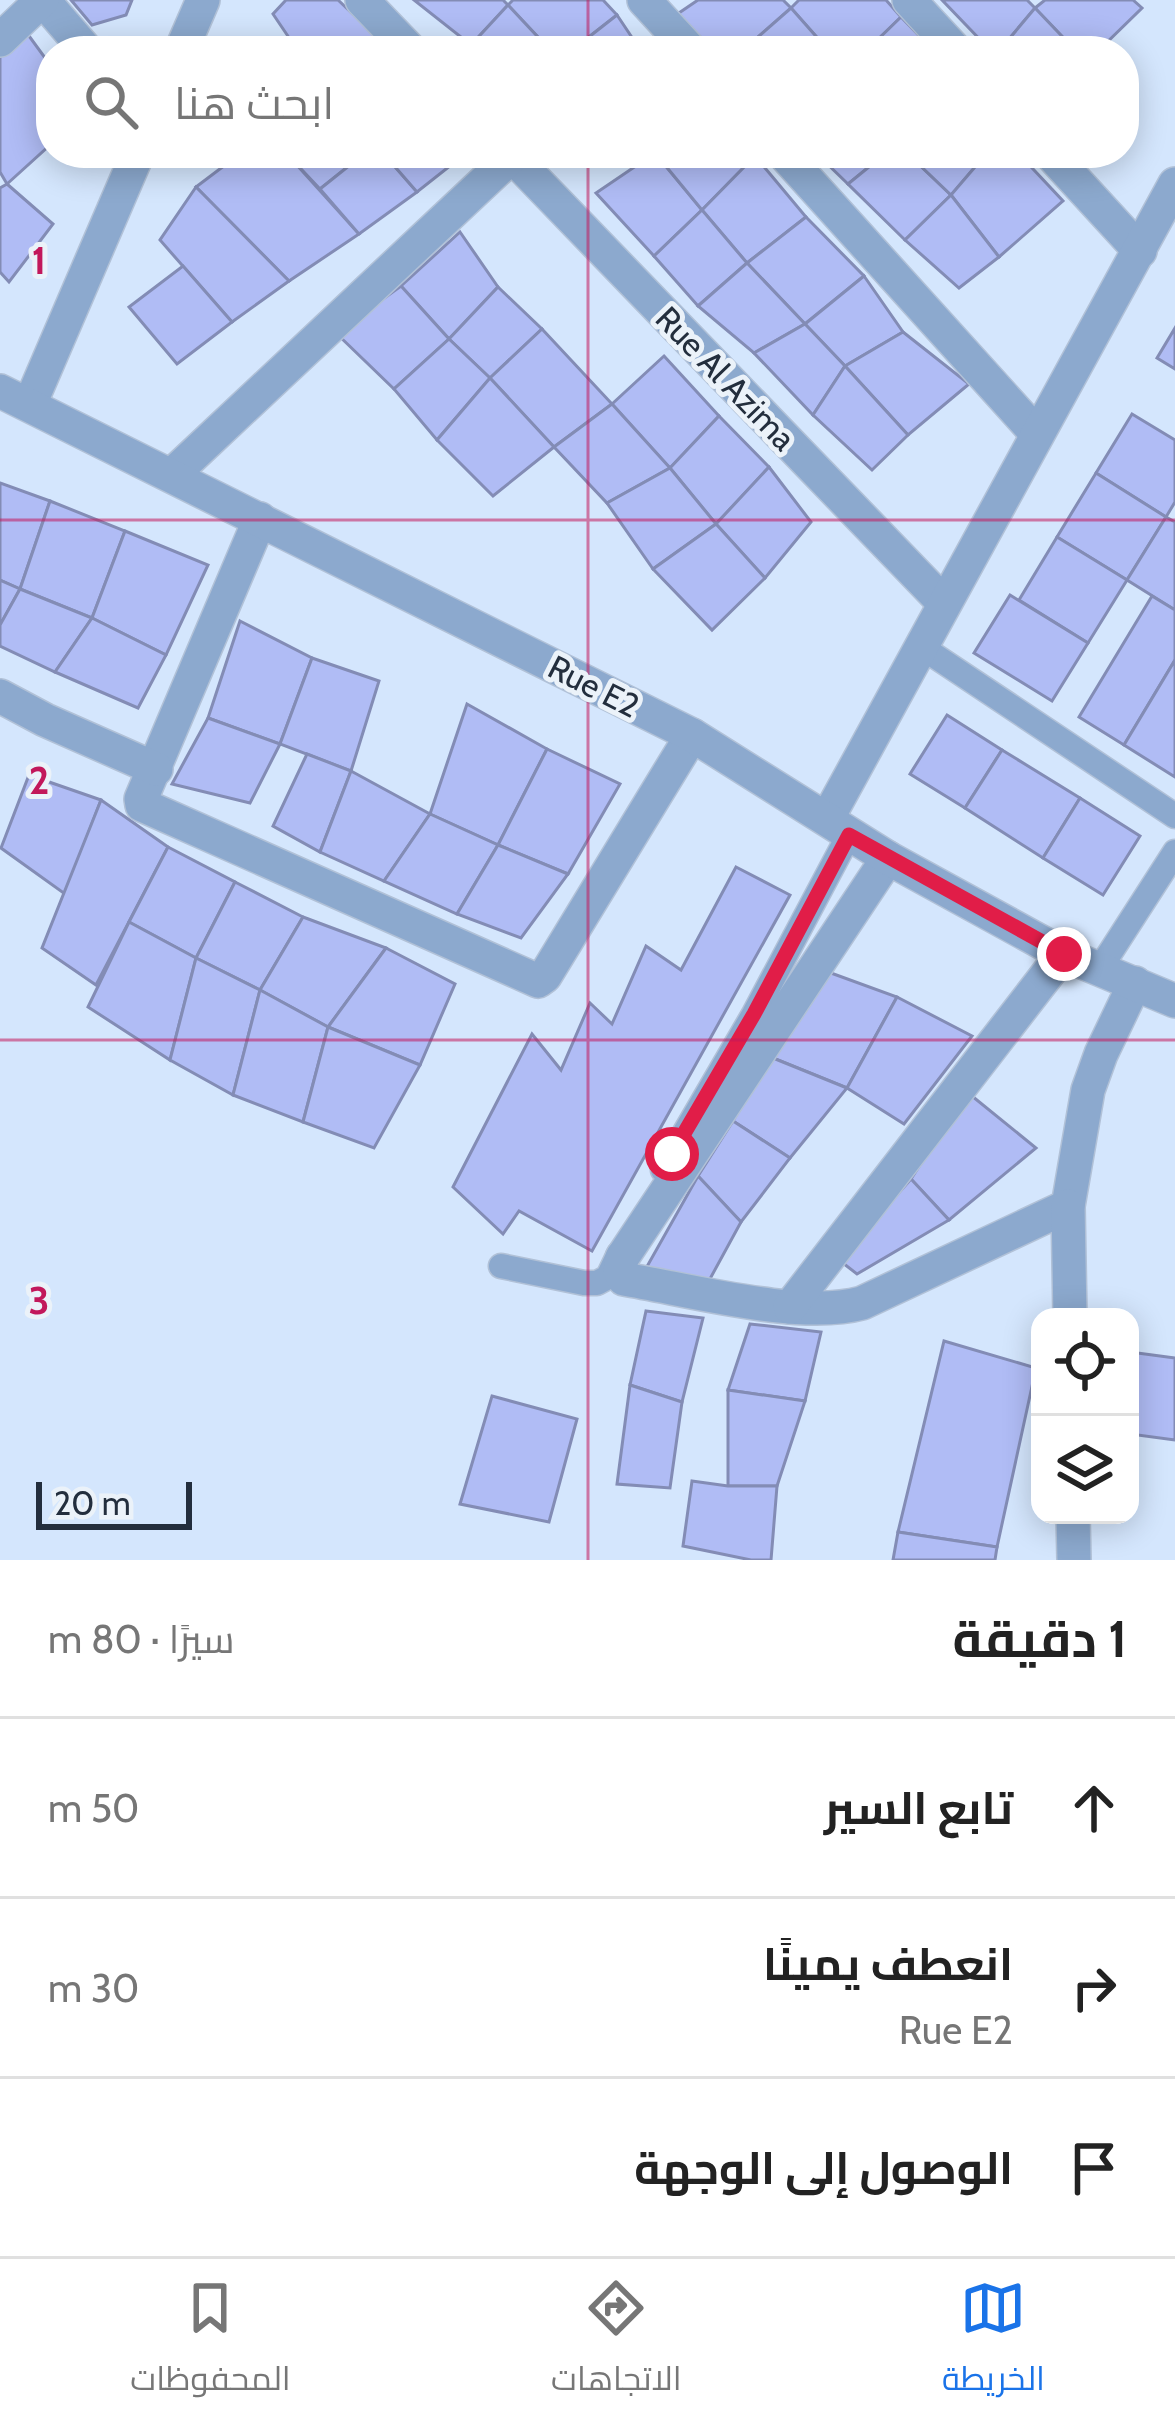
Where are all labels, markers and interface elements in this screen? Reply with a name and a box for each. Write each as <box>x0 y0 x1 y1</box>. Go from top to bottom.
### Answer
search box <box>36 36 1139 168</box>
icon: search <box>78 69 144 135</box>
text: ابحث هنا <box>174 76 334 130</box>
text: 1 <box>32 236 46 284</box>
street label: Rue Al Azima <box>648 298 804 458</box>
street label: Rue E2 <box>542 646 646 726</box>
text: 2 <box>29 756 49 804</box>
route end <box>1037 927 1091 981</box>
route start <box>645 1127 699 1181</box>
text: 3 <box>28 1276 50 1324</box>
map controls <box>1031 1308 1139 1524</box>
button: locate <box>1031 1308 1139 1416</box>
button: layers <box>1031 1416 1139 1524</box>
scale bar <box>36 1476 192 1529</box>
text: 20 m <box>54 1483 131 1523</box>
text: 1 دقيقة <box>953 1608 1127 1670</box>
text: سيرًا · 80 m <box>48 1615 235 1663</box>
icon: ahead <box>1061 1775 1127 1841</box>
text: تابع السير <box>824 1781 1013 1835</box>
text: 50 m <box>48 1784 139 1832</box>
text: انعطف يمينًا <box>763 1937 1013 1991</box>
icon: right <box>1061 1955 1127 2021</box>
text: 30 m <box>48 1964 139 2012</box>
text: Rue E2 <box>899 2006 1013 2054</box>
icon: arrive <box>1061 2135 1127 2201</box>
text: الوصول إلى الوجهة <box>634 2141 1013 2195</box>
tab: المحفوظات <box>130 2275 291 2409</box>
tab: الاتجاهات <box>551 2275 682 2409</box>
tab: الخريطة <box>942 2275 1045 2409</box>

